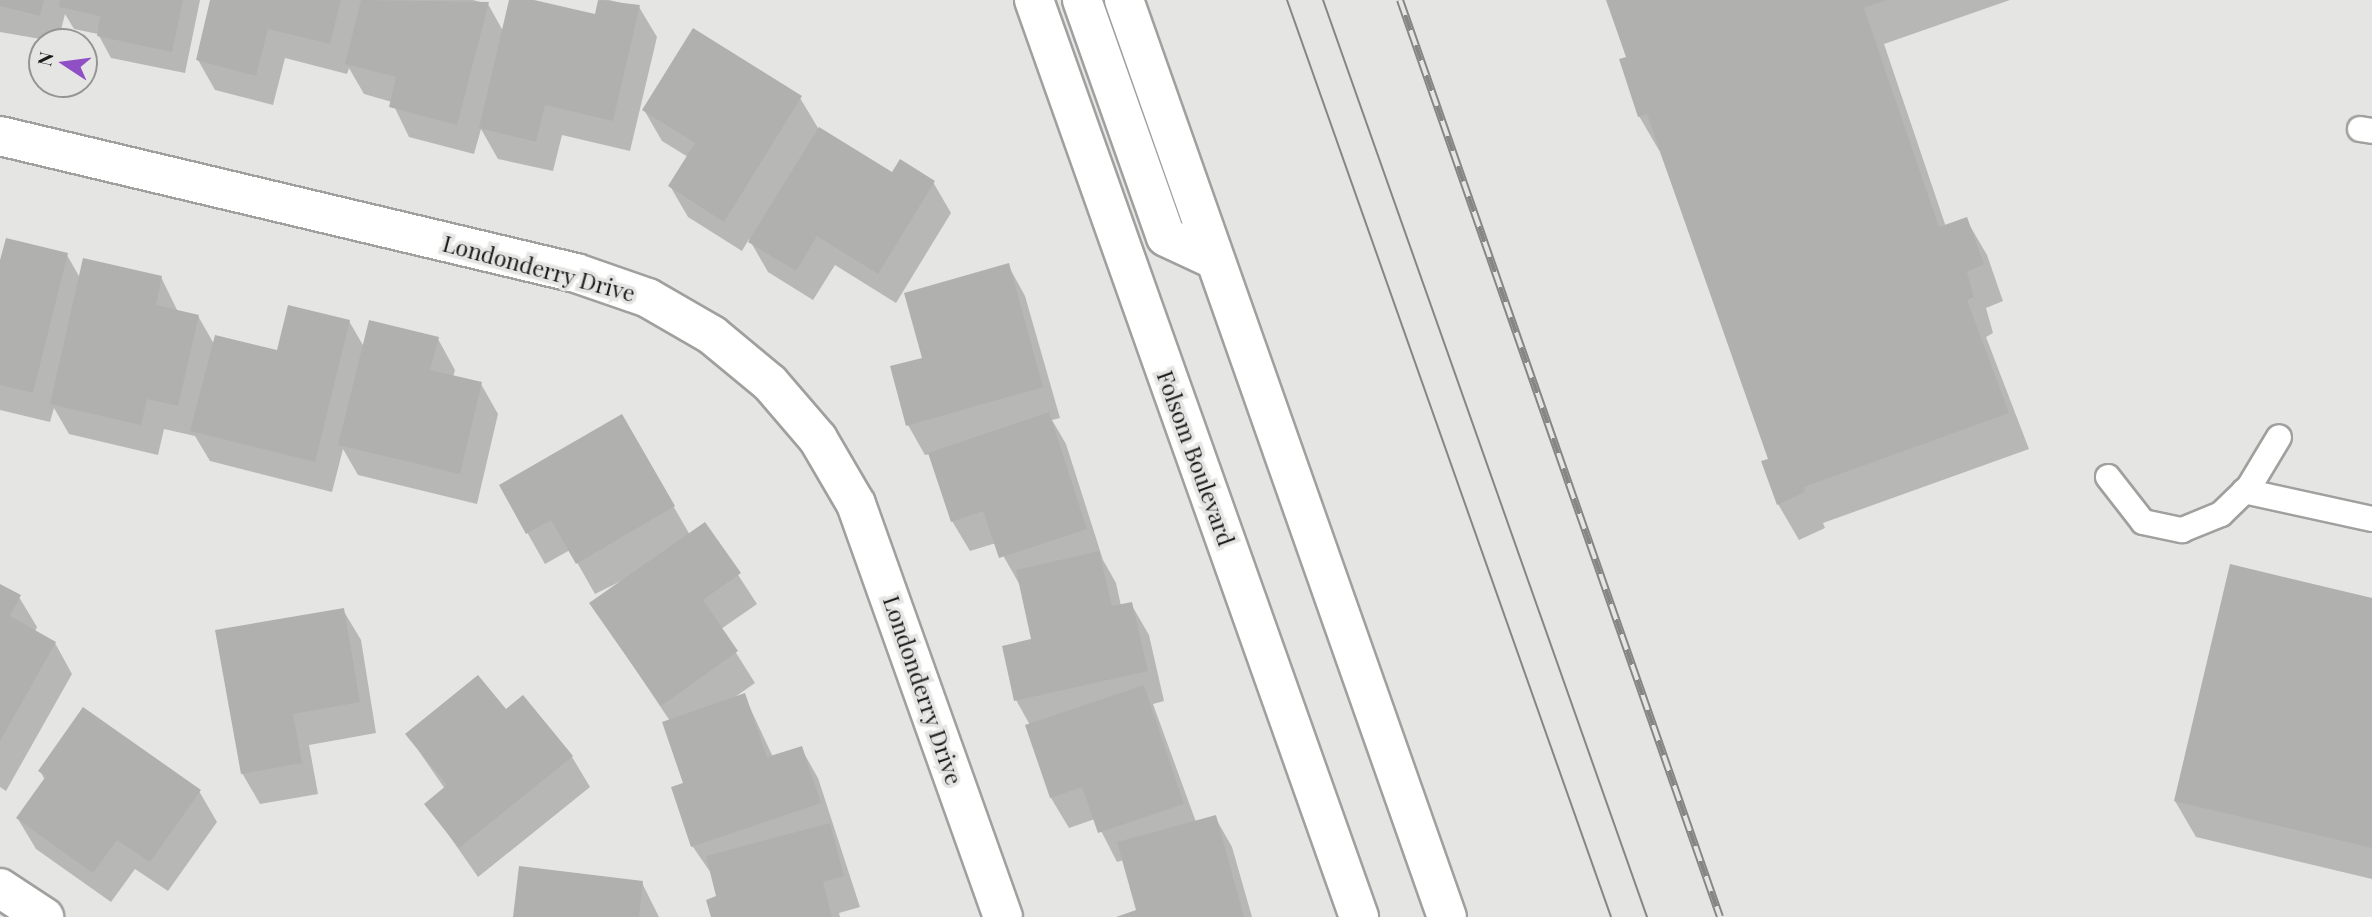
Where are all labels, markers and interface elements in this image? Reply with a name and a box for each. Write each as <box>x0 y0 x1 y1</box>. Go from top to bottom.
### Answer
north arrow <box>28 28 98 98</box>
text: N <box>30 49 59 68</box>
street label: Londonderry Drive <box>439 229 639 307</box>
street label: Folsom Boulevard <box>1151 367 1241 549</box>
street label: Londonderry Drive <box>878 592 968 788</box>

